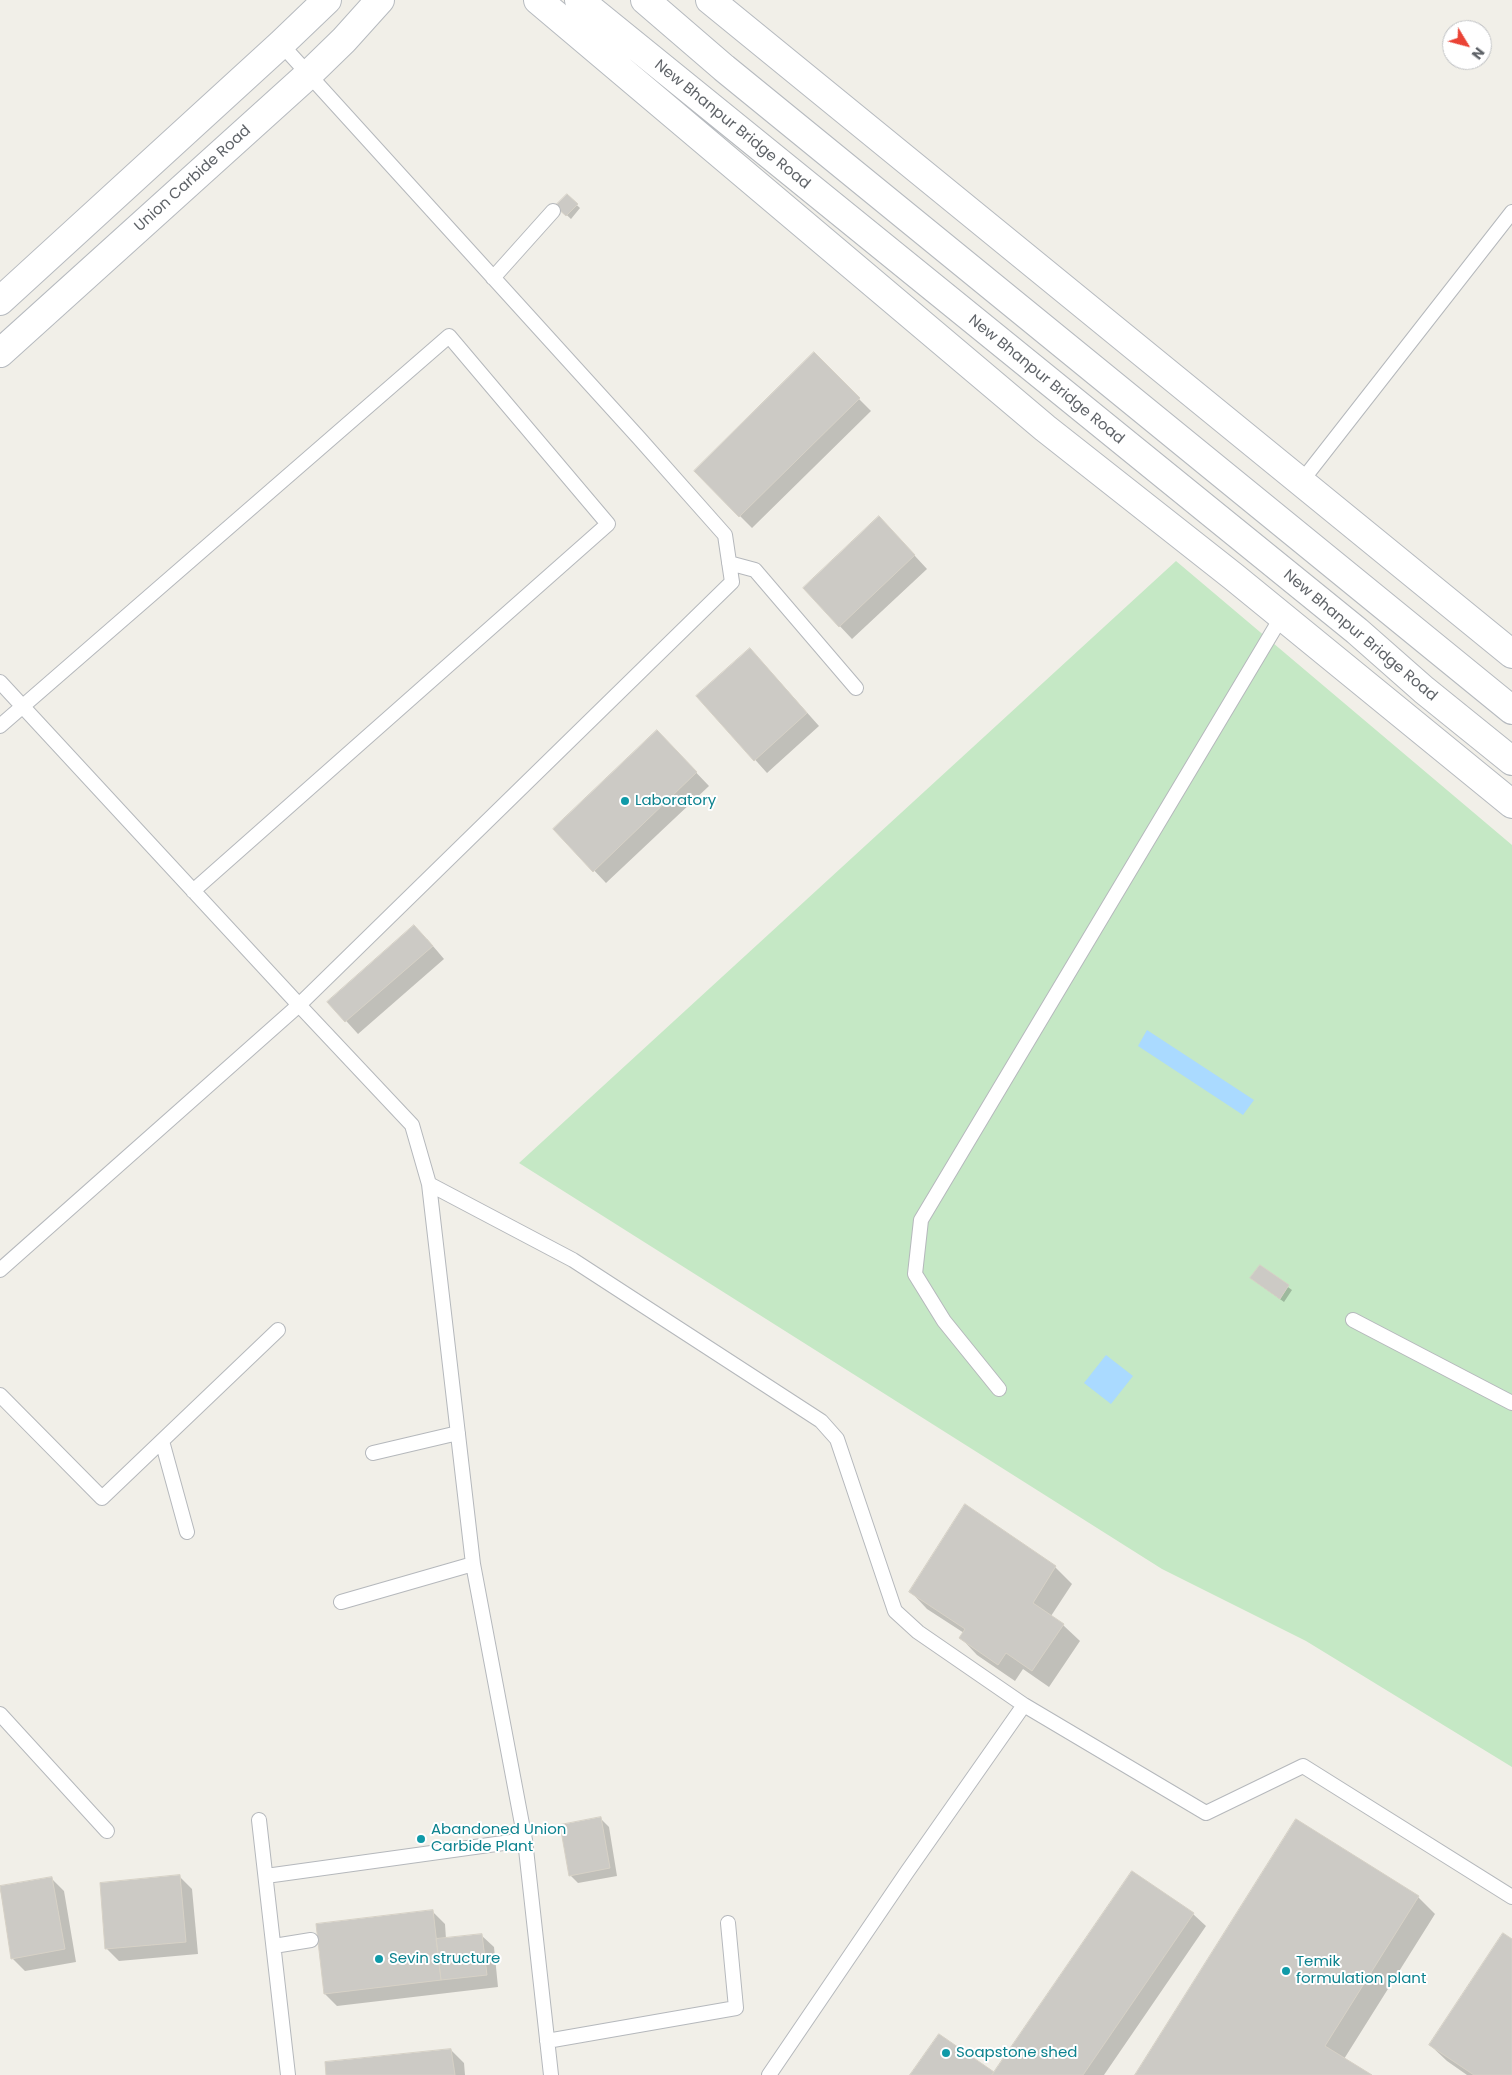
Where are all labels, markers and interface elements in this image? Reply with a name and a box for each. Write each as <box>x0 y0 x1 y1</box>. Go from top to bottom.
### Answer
north arrow <box>1442 20 1492 70</box>
text: N <box>1467 43 1489 64</box>
street label: New Bhanpur Bridge Road <box>651 57 813 193</box>
street label: Union Carbide Road <box>131 122 255 236</box>
street label: New Bhanpur Bridge Road <box>965 312 1127 448</box>
street label: New Bhanpur Bridge Road <box>1279 566 1441 706</box>
place label: Laboratory <box>635 792 716 810</box>
marker: Laboratory <box>619 795 631 807</box>
place label: Abandoned Union Carbide Plant <box>431 1821 566 1856</box>
marker: Abandoned Union Carbide Plant <box>415 1833 427 1845</box>
place label: Sevin structure <box>389 1950 500 1968</box>
marker: Sevin structure <box>373 1953 385 1965</box>
place label: Temik formulation plant <box>1296 1953 1426 1988</box>
marker: Temik formulation plant <box>1280 1965 1292 1977</box>
place label: Soapstone shed <box>956 2044 1077 2062</box>
marker: Soapstone shed <box>940 2047 952 2059</box>

